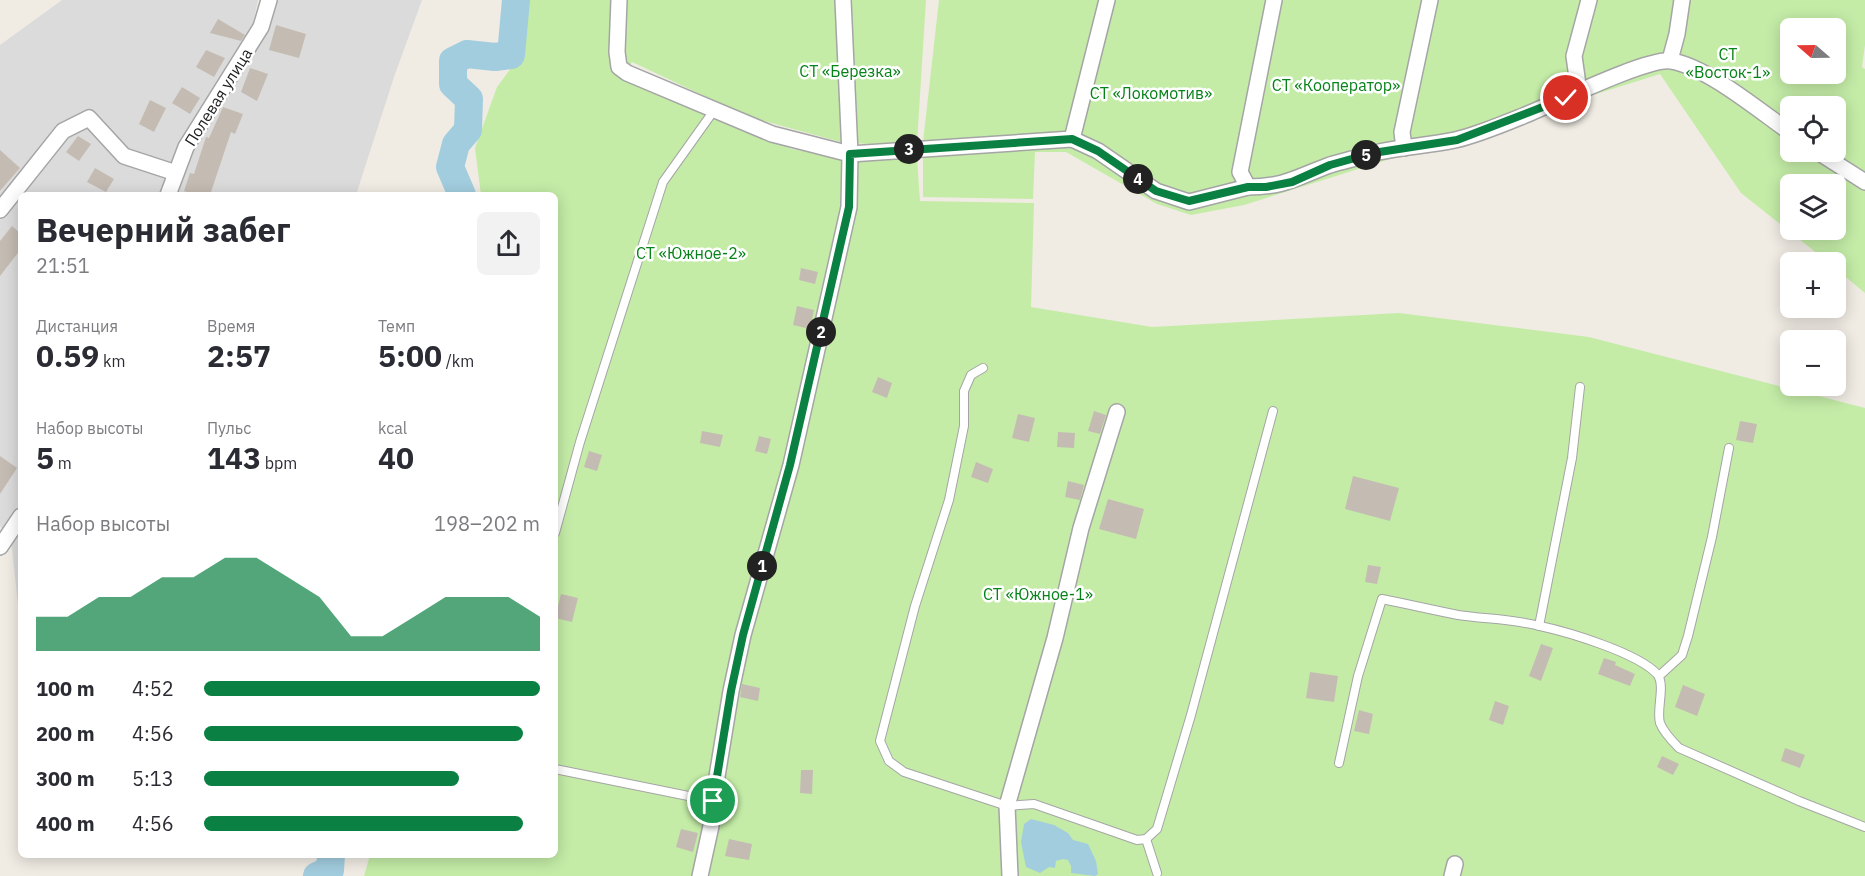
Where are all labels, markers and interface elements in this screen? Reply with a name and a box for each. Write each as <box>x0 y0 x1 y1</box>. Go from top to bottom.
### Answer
north arrow <box>1780 18 1846 84</box>
map controls <box>1780 18 1846 396</box>
street label: Полевая улица <box>180 44 256 150</box>
park label: СТ «Восток-1» <box>1686 44 1770 82</box>
park label: СТ «Березка» <box>799 61 901 81</box>
pin <box>1540 72 1591 123</box>
park label: СТ «Кооператор» <box>1272 75 1400 95</box>
icon: check <box>1549 81 1582 114</box>
park label: СТ «Локомотив» <box>1090 83 1212 103</box>
button: locate <box>1780 96 1846 162</box>
pin: 3 <box>894 134 924 164</box>
text: 3 <box>904 139 914 159</box>
pin: 5 <box>1351 140 1381 170</box>
text: 5 <box>1361 145 1371 165</box>
pin: 4 <box>1123 164 1153 194</box>
text: 4 <box>1133 169 1143 189</box>
button: layers <box>1780 174 1846 240</box>
text: Вечерний забег <box>36 208 291 251</box>
button: share <box>477 212 540 275</box>
park label: СТ «Южное-2» <box>636 243 746 263</box>
text: 21:51 <box>36 252 90 279</box>
button: + <box>1780 252 1846 318</box>
text: Дистанция <box>36 316 118 336</box>
text: Время <box>207 316 255 336</box>
text: Темп <box>378 316 415 336</box>
pin: 2 <box>806 317 836 347</box>
text: 2 <box>816 322 826 342</box>
button: − <box>1780 330 1846 396</box>
text: 0.59 <box>36 336 99 375</box>
text: 2:57 <box>207 336 271 375</box>
text: 5:00 <box>378 336 442 375</box>
text: km <box>99 351 126 371</box>
text: /km <box>442 351 474 371</box>
text: Набор высоты <box>36 418 143 438</box>
text: Пульс <box>207 418 251 438</box>
text: kcal <box>378 418 407 438</box>
text: 5 <box>36 438 54 477</box>
text: 143 <box>207 438 261 477</box>
text: 40 <box>378 438 414 477</box>
text: m <box>54 453 72 473</box>
text: bpm <box>261 453 297 473</box>
text: Набор высоты <box>36 510 170 537</box>
text: 198–202 m <box>434 510 540 537</box>
pin: 1 <box>747 551 777 581</box>
text: 1 <box>757 556 767 576</box>
park label: СТ «Южное-1» <box>983 584 1093 604</box>
text: 100 m <box>36 675 95 702</box>
text: 4:52 <box>132 675 174 702</box>
text: 200 m <box>36 720 95 747</box>
text: 4:56 <box>132 720 174 747</box>
text: 300 m <box>36 765 95 792</box>
text: 5:13 <box>132 765 174 792</box>
pin <box>687 775 738 826</box>
icon: arrive <box>696 784 729 817</box>
text: 400 m <box>36 810 95 837</box>
text: 4:56 <box>132 810 174 837</box>

